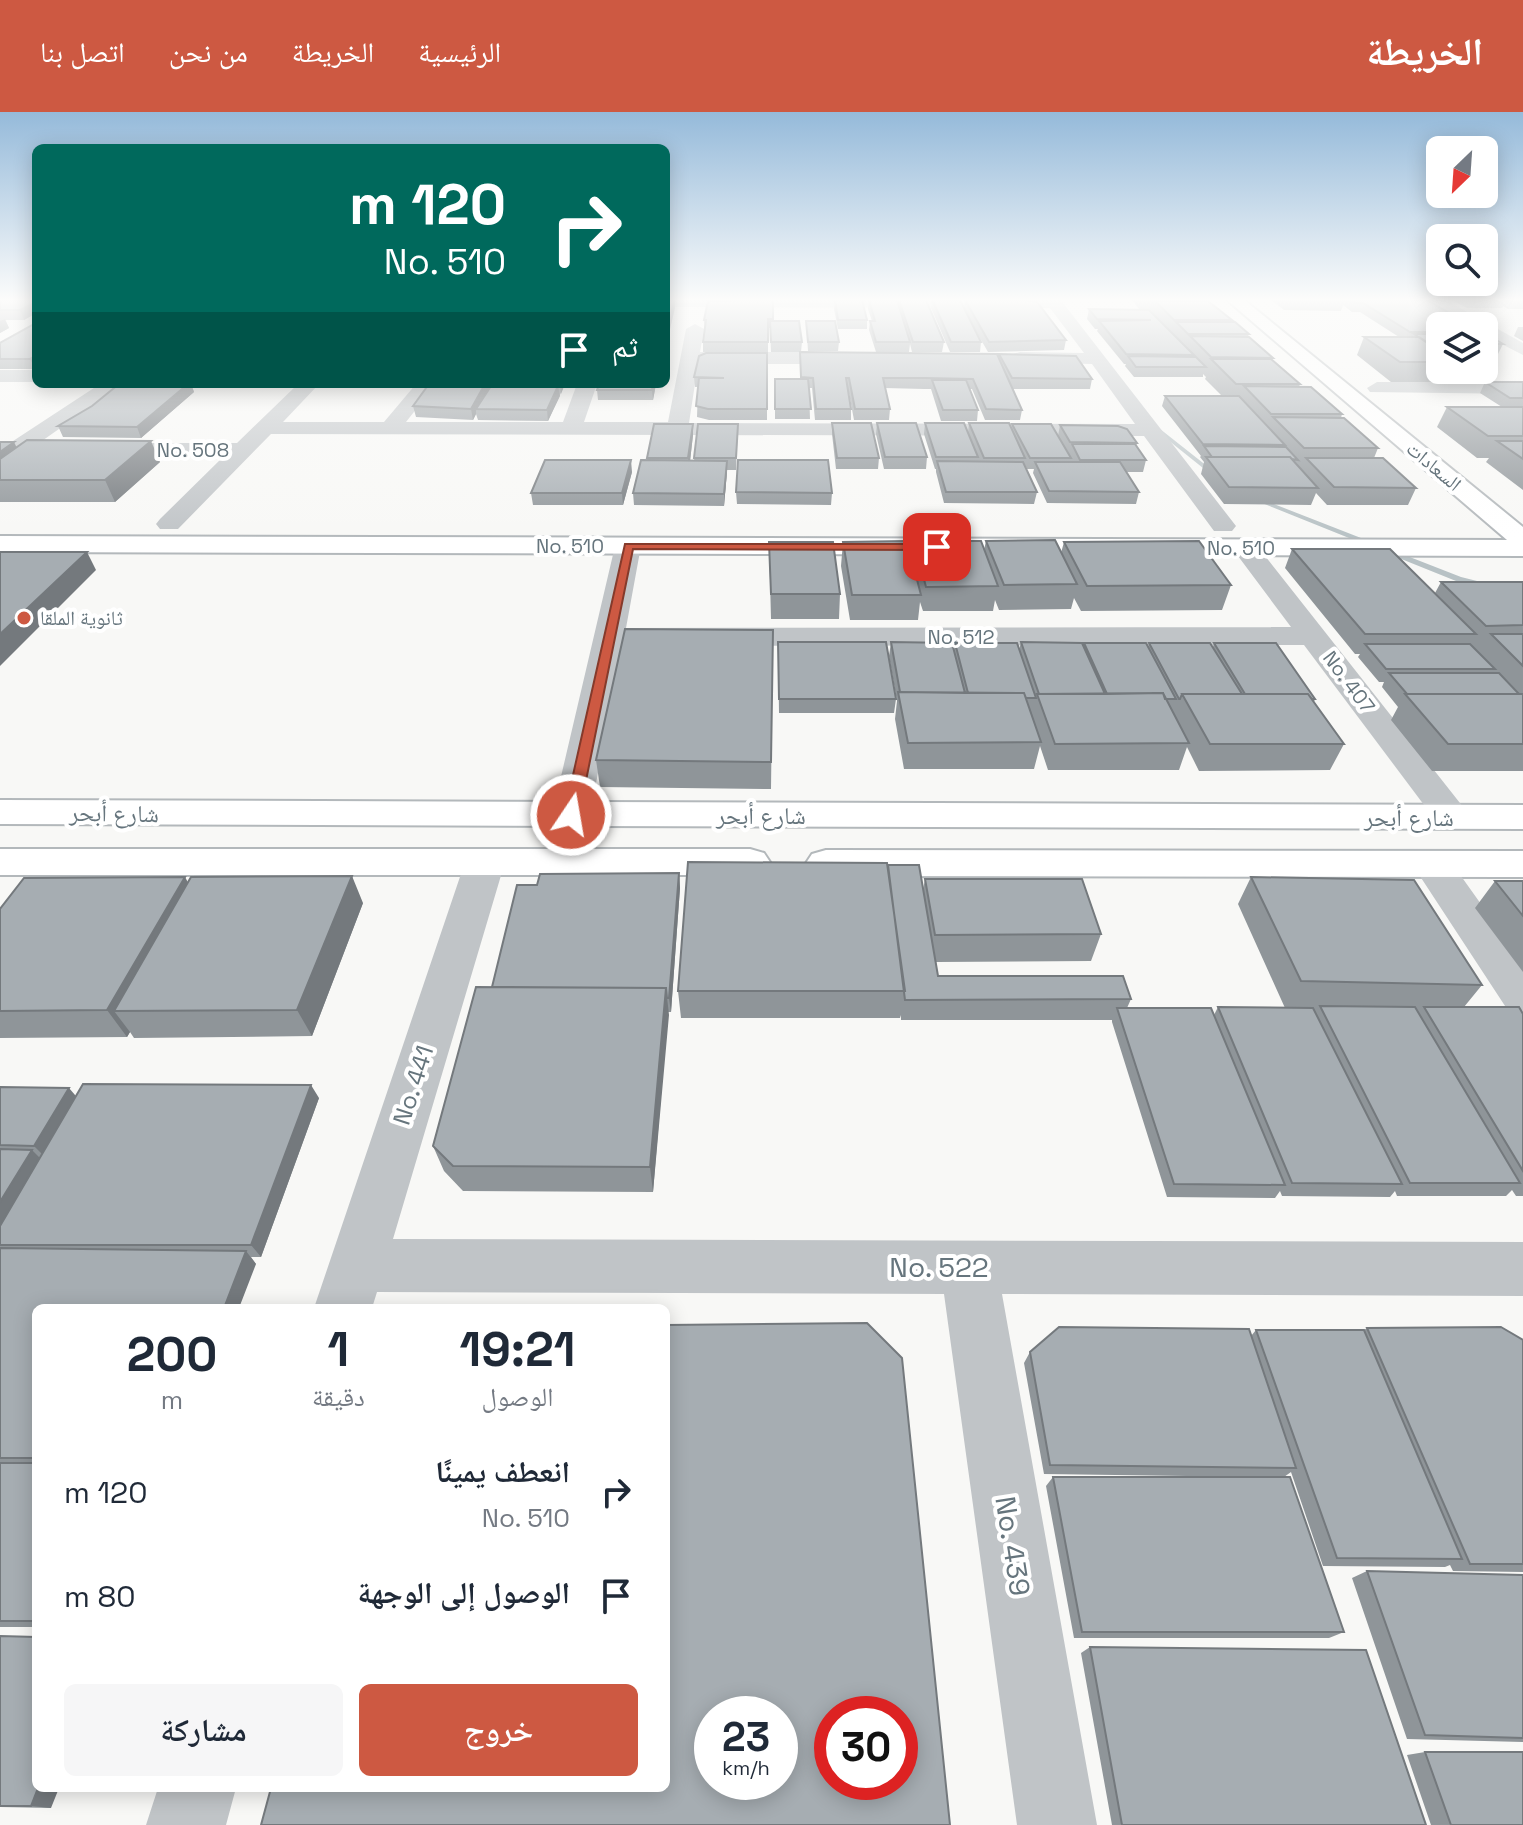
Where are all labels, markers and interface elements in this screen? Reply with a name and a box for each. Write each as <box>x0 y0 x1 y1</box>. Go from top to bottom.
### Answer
text: الخريطة <box>1366 28 1483 76</box>
text: اتصل بنا <box>40 34 125 70</box>
text: من نحن <box>169 34 248 70</box>
text: الخريطة <box>292 34 374 70</box>
text: الرئيسية <box>418 34 501 70</box>
north arrow <box>1426 136 1498 208</box>
map controls <box>1426 136 1498 384</box>
text: 120 m <box>349 169 506 240</box>
icon: right <box>534 176 638 280</box>
button: search <box>1426 224 1498 296</box>
text: No. 510 <box>384 239 506 285</box>
button: layers <box>1426 312 1498 384</box>
text: ثم <box>612 327 638 366</box>
icon: arrive <box>552 328 596 372</box>
street label: السعادات <box>1401 435 1467 497</box>
street label: No. 508 <box>157 437 229 463</box>
pin <box>903 513 971 581</box>
icon: arrive <box>915 525 959 569</box>
street label: No. 510 <box>536 533 604 559</box>
street label: No. 510 <box>1207 535 1275 561</box>
place label: ثانوية الملقا <box>40 605 123 631</box>
marker: ثانوية الملقا <box>15 609 33 627</box>
street label: No. 512 <box>927 624 995 650</box>
street label: No. 407 <box>1317 646 1381 718</box>
position arrow <box>529 773 613 857</box>
street label: شارع أبحر <box>68 797 159 829</box>
street label: شارع أبحر <box>715 800 806 831</box>
street label: شارع أبحر <box>1363 802 1454 833</box>
street label: No. 441 <box>386 1041 440 1129</box>
street label: No. 522 <box>889 1249 989 1285</box>
text: 1 <box>328 1319 349 1380</box>
text: 19:21 <box>460 1319 575 1380</box>
text: 200 <box>127 1324 217 1385</box>
text: دقيقة <box>312 1380 365 1414</box>
text: الوصول <box>481 1380 553 1414</box>
text: m <box>161 1383 183 1417</box>
text: انعطف يمينًا <box>435 1452 570 1491</box>
icon: right <box>594 1470 638 1514</box>
text: 120 m <box>64 1473 147 1512</box>
street label: No. 439 <box>987 1493 1039 1599</box>
text: No. 510 <box>482 1501 570 1535</box>
text: الوصول إلى الوجهة <box>357 1573 570 1612</box>
icon: arrive <box>594 1574 638 1618</box>
text: 80 m <box>64 1577 135 1616</box>
button: مشاركة <box>64 1684 343 1776</box>
button: خروج <box>359 1684 638 1776</box>
speed limit sign: 30 <box>814 1696 918 1800</box>
text: 23 <box>722 1712 770 1763</box>
text: km/h <box>722 1755 770 1781</box>

